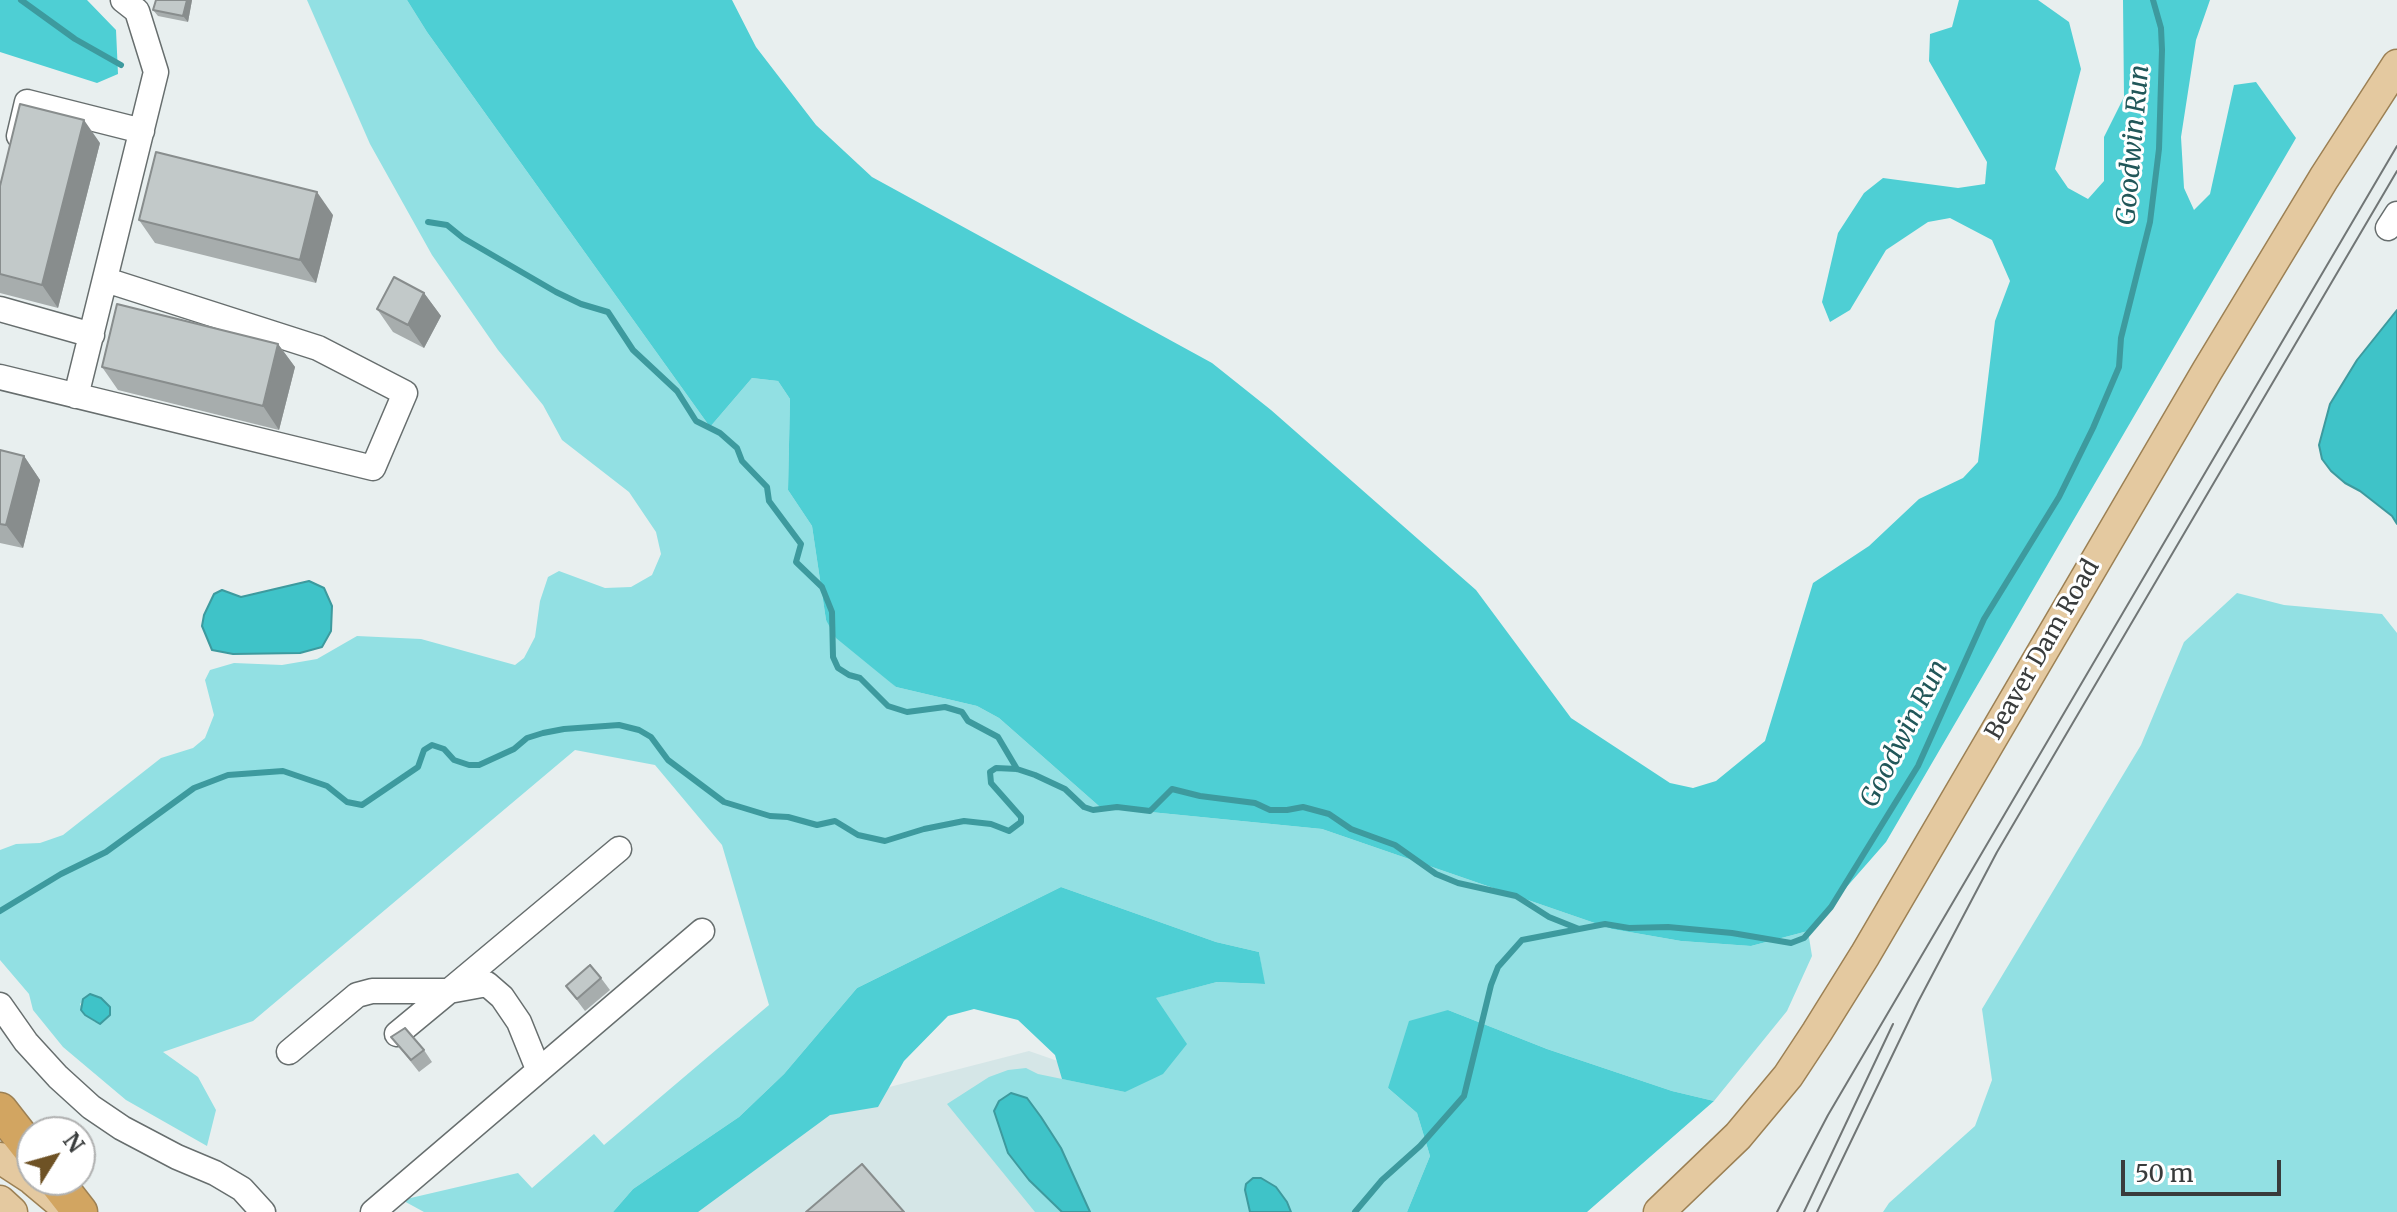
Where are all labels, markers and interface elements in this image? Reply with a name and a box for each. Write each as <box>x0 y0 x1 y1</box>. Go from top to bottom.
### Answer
water label: Goodwin Run <box>2111 64 2157 226</box>
street label: Beaver Dam Road <box>1980 555 2106 745</box>
water label: Goodwin Run <box>1855 655 1955 813</box>
north arrow <box>16 1116 96 1196</box>
text: N <box>57 1127 90 1158</box>
scale bar <box>2125 1144 2285 1194</box>
text: 50 m <box>2135 1158 2194 1189</box>

